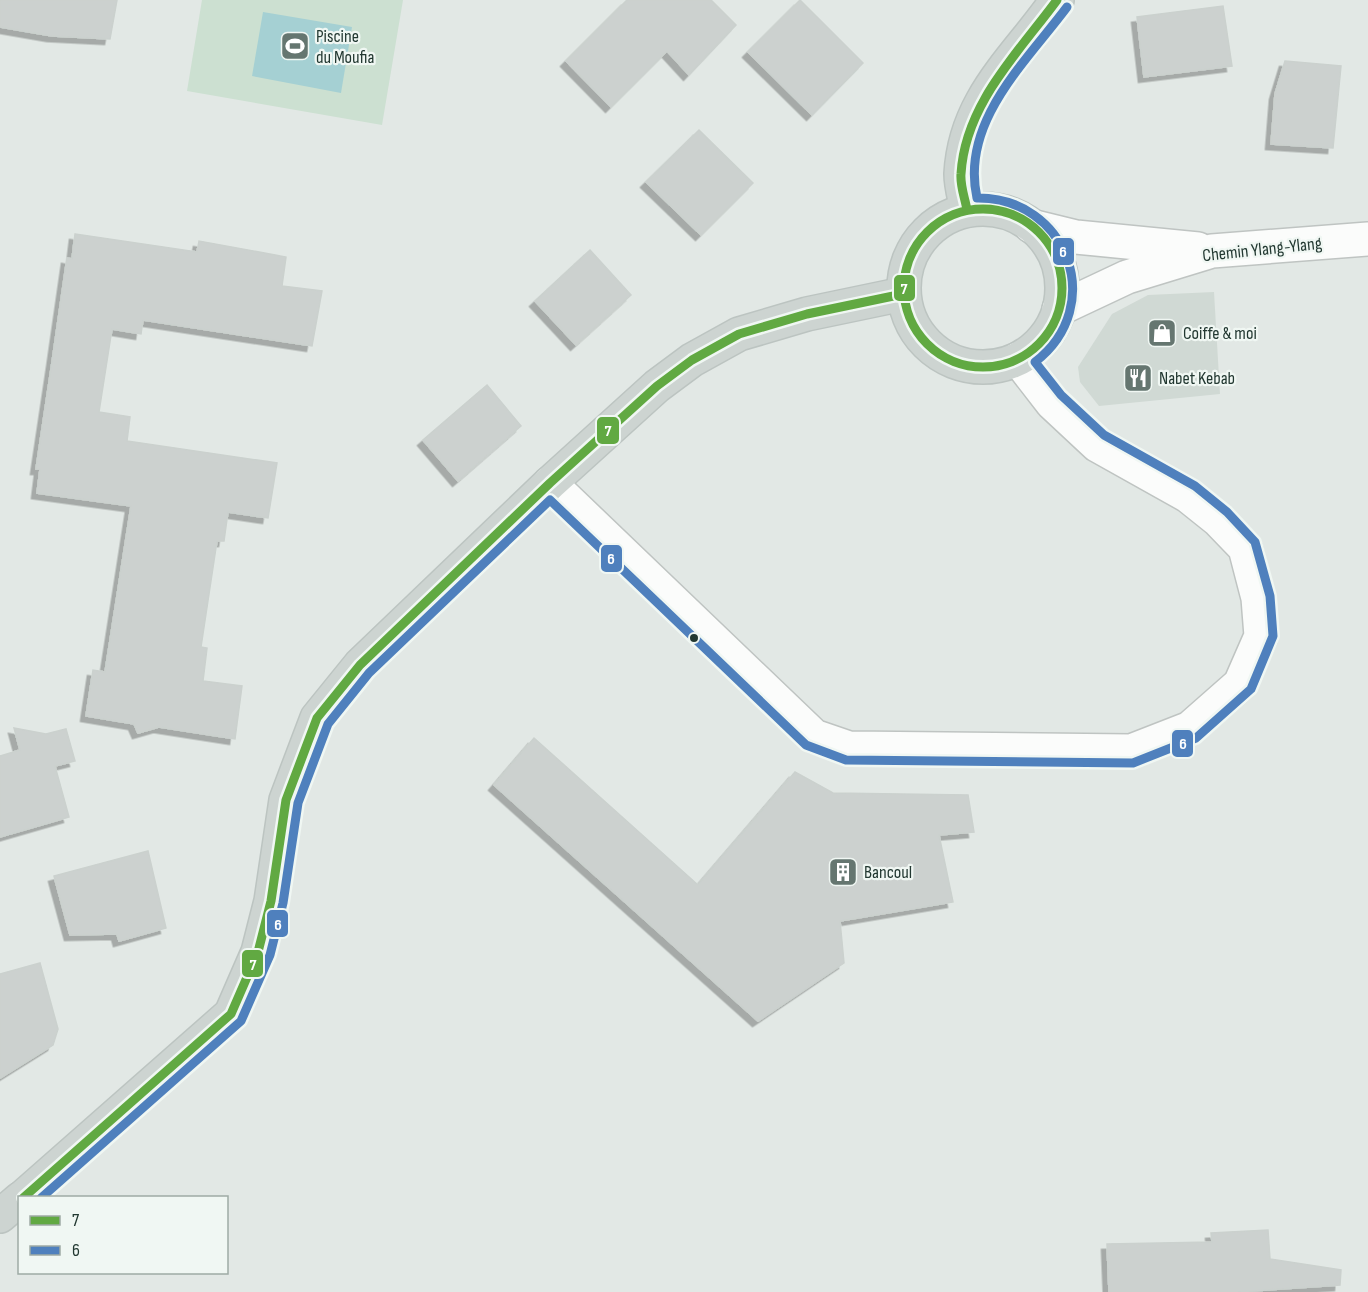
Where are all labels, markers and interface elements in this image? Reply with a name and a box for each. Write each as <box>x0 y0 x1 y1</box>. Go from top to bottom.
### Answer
place label: Piscine du Moufia <box>316 26 374 68</box>
sports icon: Piscine du Moufia <box>279 30 311 62</box>
street label: Chemin Ylang-Ylang <box>1201 233 1323 266</box>
line badge: 6 <box>1052 237 1075 266</box>
text: 6 <box>1059 243 1067 262</box>
line badge: 7 <box>893 274 916 302</box>
text: 7 <box>901 280 908 299</box>
shop icon: Coiffe & moi <box>1146 317 1178 349</box>
place label: Coiffe & moi <box>1183 323 1257 344</box>
restaurant icon: Nabet Kebab <box>1122 362 1154 394</box>
place label: Nabet Kebab <box>1159 368 1235 389</box>
line badge: 7 <box>596 416 620 445</box>
text: 7 <box>605 422 612 441</box>
line badge: 6 <box>600 544 623 573</box>
text: 6 <box>607 550 615 569</box>
unlabelled marker <box>688 632 700 644</box>
line badge: 6 <box>1171 729 1194 758</box>
text: 6 <box>1179 735 1187 754</box>
building icon: Bancoul <box>827 856 859 888</box>
place label: Bancoul <box>864 862 912 883</box>
line badge: 6 <box>266 909 289 938</box>
text: 6 <box>274 916 282 935</box>
line badge: 7 <box>241 949 264 978</box>
text: 7 <box>250 956 257 975</box>
legend <box>18 1196 228 1274</box>
text: 7 <box>72 1210 80 1231</box>
text: 6 <box>72 1240 80 1261</box>

